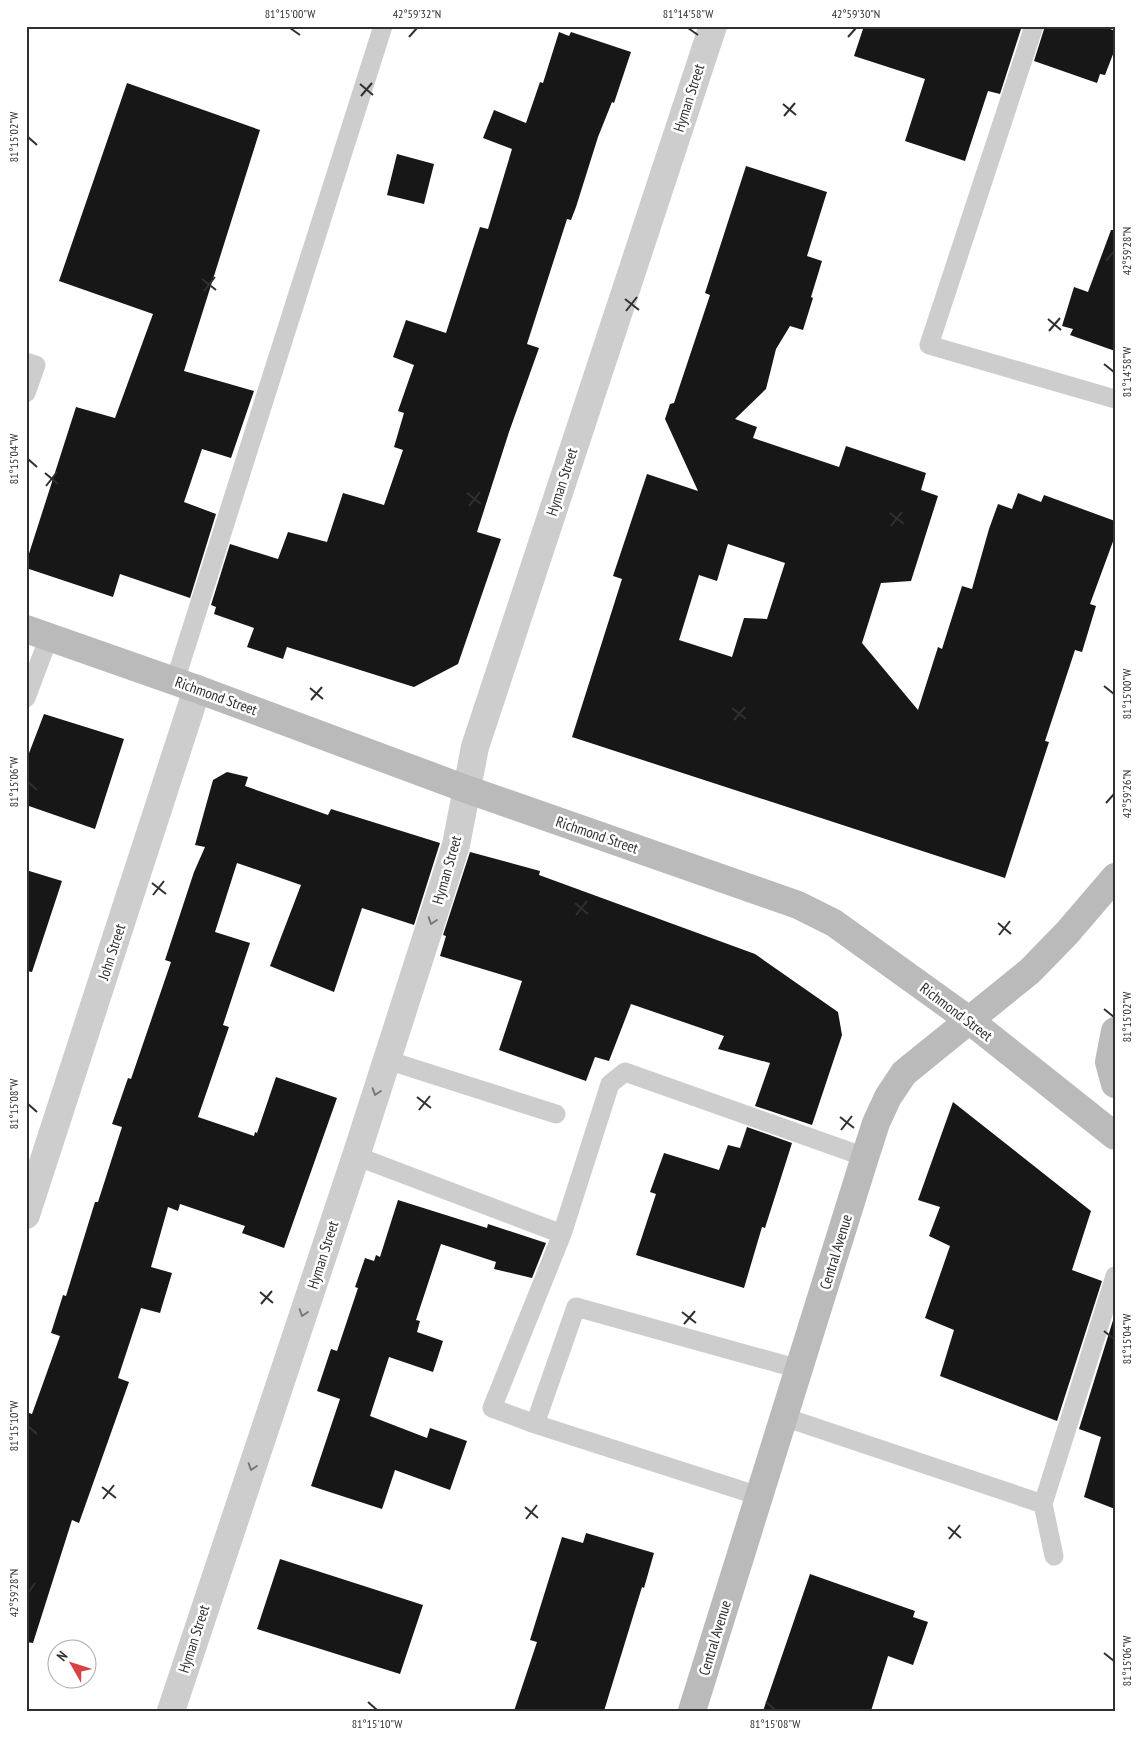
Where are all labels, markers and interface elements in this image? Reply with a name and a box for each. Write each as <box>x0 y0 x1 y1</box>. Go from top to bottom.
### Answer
text: 81°15'00"W <box>265 6 315 21</box>
text: 42°59'32"N <box>393 6 441 21</box>
text: 81°14'58"W <box>663 6 713 21</box>
text: 42°59'30"N <box>832 6 880 21</box>
street label: Hyman Street <box>669 61 708 134</box>
text: 81°15'02"W <box>6 112 21 162</box>
text: 42°59'28"N <box>1119 227 1134 275</box>
text: 81°14'58"W <box>1119 347 1134 397</box>
text: 81°15'04"W <box>6 434 21 484</box>
street label: Hyman Street <box>542 445 581 518</box>
text: 81°15'00"W <box>1119 669 1134 719</box>
street label: Richmond Street <box>173 672 260 719</box>
text: 81°15'06"W <box>6 757 21 807</box>
text: 42°59'26"N <box>1119 770 1134 818</box>
street label: Richmond Street <box>553 812 641 858</box>
street label: Hyman Street <box>428 833 465 906</box>
one-way arrow <box>427 916 437 924</box>
street label: John Street <box>93 922 129 983</box>
street label: Richmond Street <box>916 978 996 1045</box>
text: 81°15'02"W <box>1119 992 1134 1042</box>
text: 81°15'08"W <box>6 1079 21 1129</box>
one-way arrow <box>372 1087 382 1096</box>
street label: Central Avenue <box>815 1212 856 1292</box>
street label: Hyman Street <box>303 1218 342 1291</box>
one-way arrow <box>299 1308 309 1317</box>
text: 81°15'04"W <box>1119 1314 1134 1364</box>
text: 81°15'10"W <box>6 1401 21 1451</box>
one-way arrow <box>248 1462 258 1471</box>
text: 42°59'28"N <box>6 1569 21 1617</box>
street label: Central Avenue <box>694 1598 735 1678</box>
street label: Hyman Street <box>174 1602 213 1675</box>
text: 81°15'06"W <box>1119 1636 1134 1686</box>
north arrow <box>48 1640 98 1690</box>
text: N <box>53 1647 71 1664</box>
text: 81°15'10"W <box>352 1716 402 1731</box>
text: 81°15'08"W <box>750 1716 800 1731</box>

